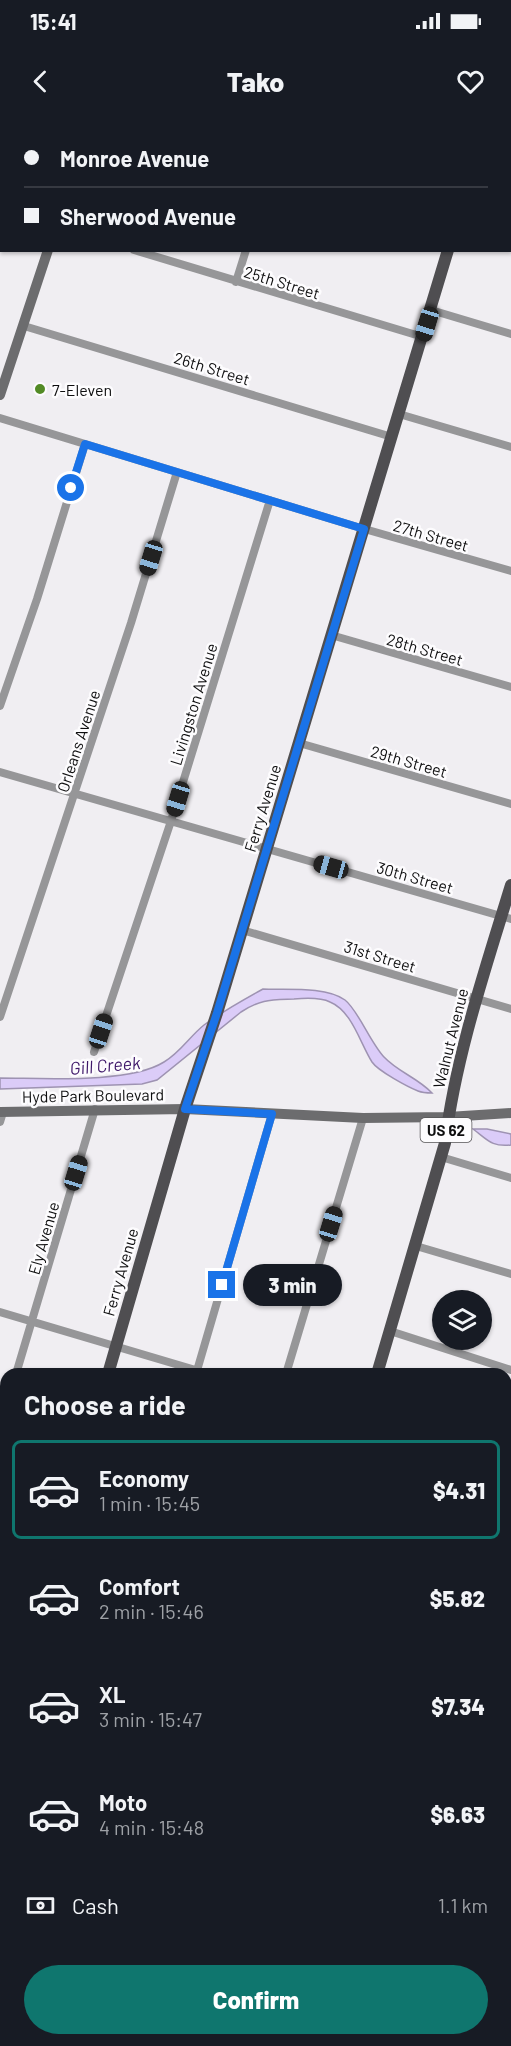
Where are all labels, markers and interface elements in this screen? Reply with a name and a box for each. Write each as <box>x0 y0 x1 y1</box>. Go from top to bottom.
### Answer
text: 15:41 <box>30 8 77 34</box>
icon: back <box>24 65 57 98</box>
text: Tako <box>227 65 284 97</box>
icon: heart <box>454 65 487 98</box>
text: Monroe Avenue <box>60 145 209 171</box>
text: Sherwood Avenue <box>60 203 236 229</box>
street label: 25th Street <box>242 261 322 303</box>
car <box>413 304 441 344</box>
street label: 26th Street <box>172 347 252 389</box>
place label: 7-Eleven <box>52 380 112 399</box>
marker: 7-Eleven <box>33 382 47 396</box>
route start <box>57 474 84 501</box>
street label: 27th Street <box>391 515 471 555</box>
car <box>137 538 165 578</box>
street label: 28th Street <box>385 629 465 669</box>
street label: Livingston Avenue <box>165 641 221 767</box>
street label: Orleans Avenue <box>53 687 103 795</box>
street label: 29th Street <box>369 741 449 781</box>
street label: Ferry Avenue <box>240 762 284 854</box>
car <box>164 779 192 819</box>
car <box>311 853 351 881</box>
street label: 30th Street <box>375 857 455 897</box>
street label: 31st Street <box>342 936 418 976</box>
street label: Walnut Avenue <box>428 986 472 1090</box>
car <box>87 1011 115 1051</box>
water label: Gill Creek <box>69 1051 142 1079</box>
street label: Hyde Park Boulevard <box>22 1084 164 1106</box>
road number: US 62 <box>420 1118 472 1142</box>
car <box>62 1153 90 1193</box>
street label: Ely Avenue <box>24 1199 62 1277</box>
car <box>317 1204 345 1244</box>
street label: Ferry Avenue <box>98 1226 142 1318</box>
callout: 3 min <box>243 1264 342 1306</box>
route end <box>208 1271 235 1298</box>
text: 3 min <box>269 1273 316 1297</box>
map controls <box>432 1290 492 1350</box>
button: layers <box>432 1290 492 1350</box>
text: Choose a ride <box>24 1388 186 1420</box>
icon: car <box>27 1463 81 1517</box>
text: Economy <box>99 1465 189 1491</box>
text: $4.31 <box>433 1477 485 1503</box>
text: 1 min · 15:45 <box>99 1491 200 1515</box>
icon: car <box>27 1571 81 1625</box>
text: Comfort <box>99 1573 180 1599</box>
text: $5.82 <box>430 1585 485 1611</box>
text: 2 min · 15:46 <box>99 1599 204 1623</box>
icon: car <box>27 1679 81 1733</box>
text: XL <box>99 1681 125 1707</box>
text: $7.34 <box>431 1693 485 1719</box>
text: 3 min · 15:47 <box>99 1707 202 1731</box>
icon: car <box>27 1787 81 1841</box>
text: Moto <box>99 1789 147 1815</box>
text: $6.63 <box>430 1801 485 1827</box>
text: 4 min · 15:48 <box>99 1815 204 1839</box>
icon: cash <box>24 1889 57 1922</box>
text: Cash <box>72 1892 119 1918</box>
text: 1.1 km <box>438 1893 488 1917</box>
button: Confirm <box>24 1965 488 2034</box>

